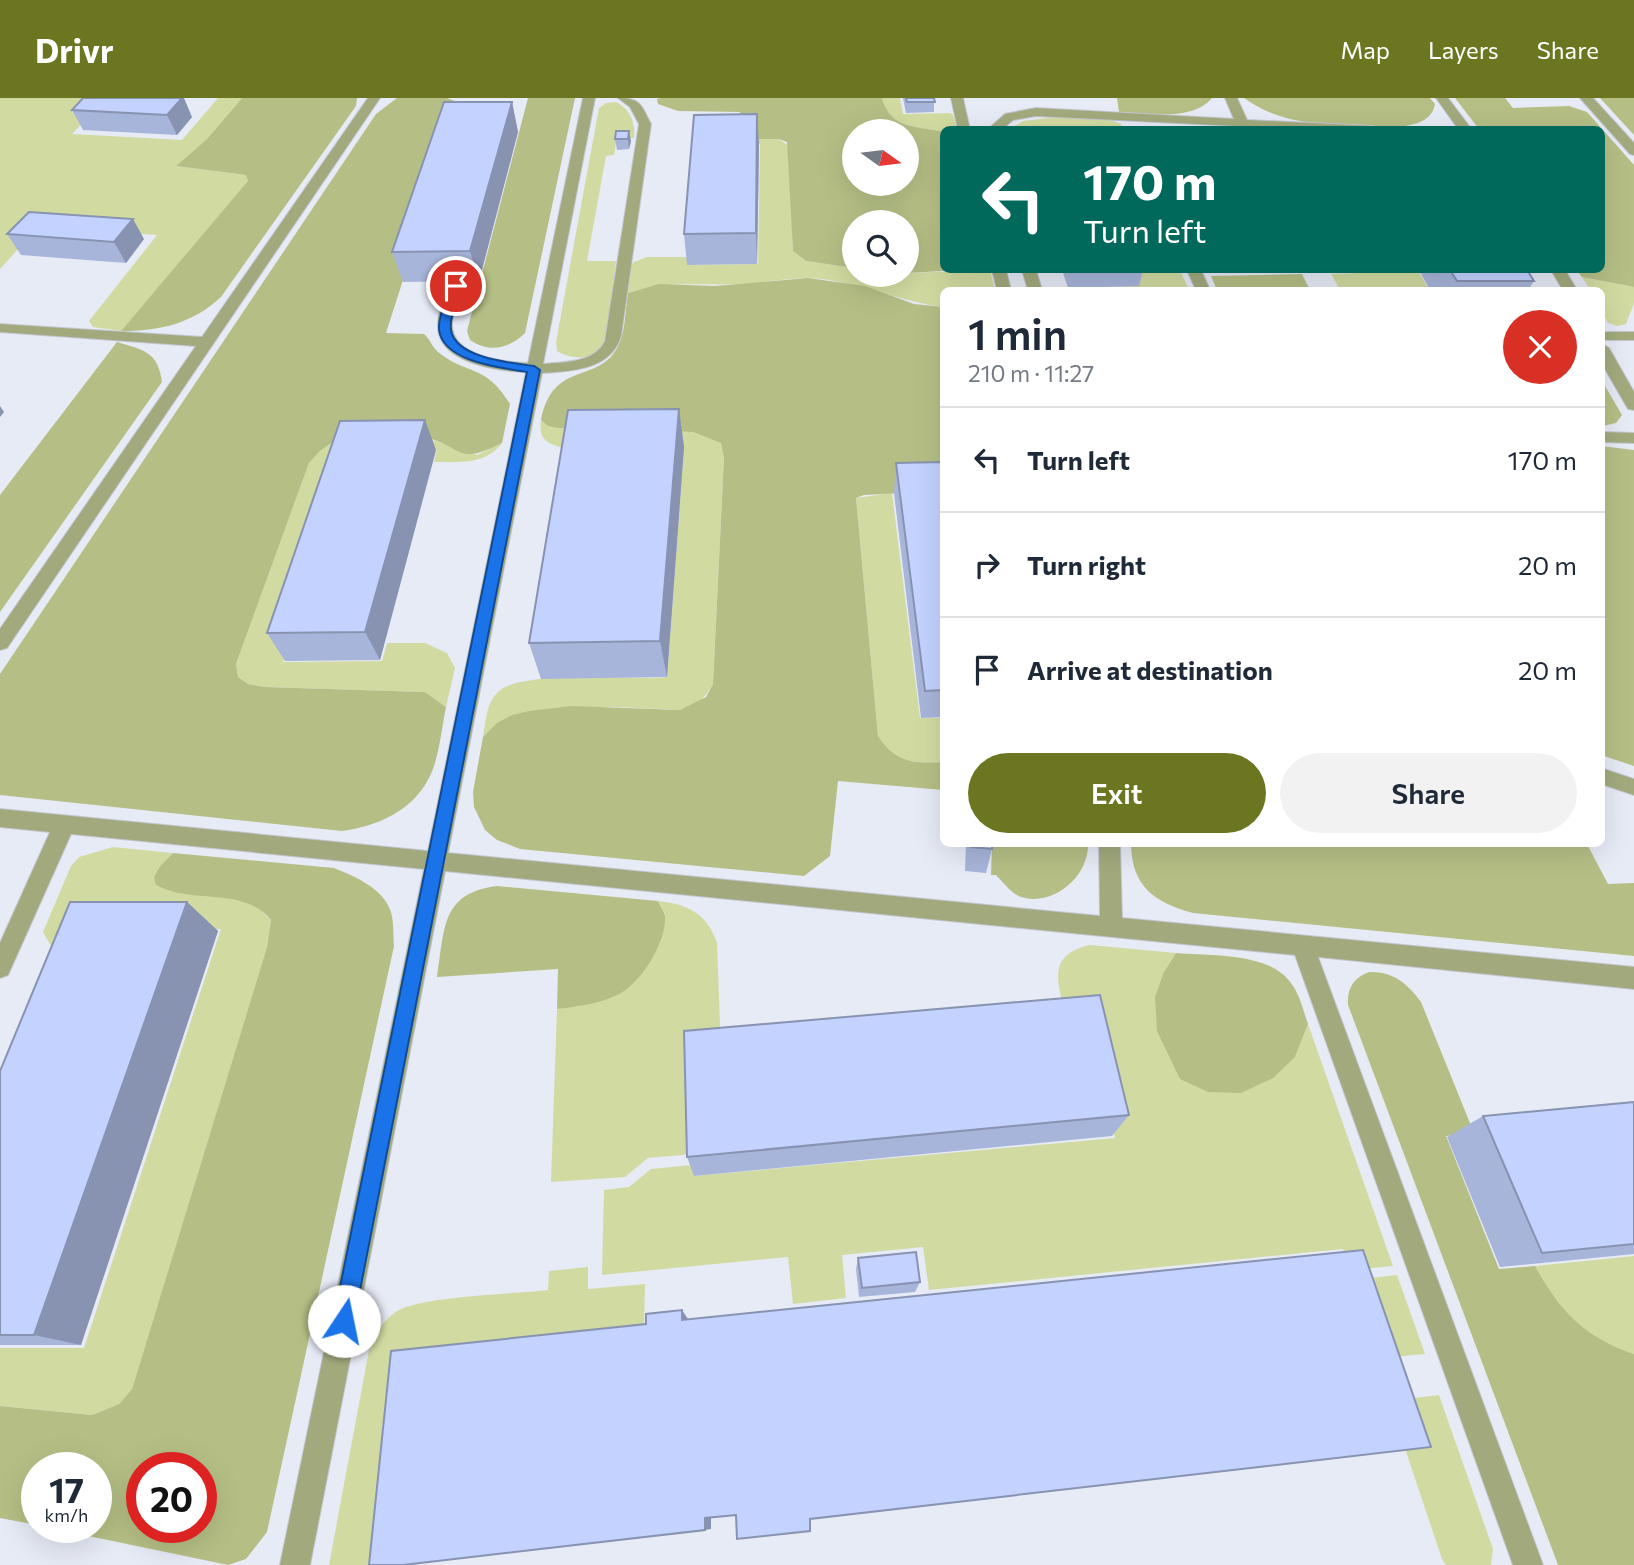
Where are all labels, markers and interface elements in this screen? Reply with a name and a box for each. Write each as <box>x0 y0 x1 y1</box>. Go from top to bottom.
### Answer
text: Drivr <box>35 29 114 70</box>
text: Map <box>1341 35 1390 64</box>
text: Layers <box>1428 35 1499 64</box>
text: Share <box>1537 35 1599 64</box>
north arrow <box>842 119 919 196</box>
map controls <box>842 119 919 287</box>
text: 170 m <box>1083 150 1216 210</box>
icon: left <box>968 154 1059 245</box>
button: search <box>842 210 919 287</box>
text: Turn left <box>1083 210 1207 250</box>
pin <box>426 256 486 316</box>
icon: arrive <box>437 267 475 305</box>
text: 1 min <box>968 307 1067 359</box>
button: close <box>1503 310 1577 384</box>
text: 210 m · 11:27 <box>968 359 1094 387</box>
icon: left <box>968 441 1006 479</box>
text: Turn left <box>1027 444 1130 475</box>
text: 170 m <box>1508 444 1577 475</box>
icon: right <box>968 546 1006 584</box>
text: Turn right <box>1027 549 1146 580</box>
text: 20 m <box>1518 549 1577 580</box>
icon: arrive <box>968 651 1006 689</box>
text: Arrive at destination <box>1027 654 1273 685</box>
text: 20 m <box>1518 654 1577 685</box>
button: Exit <box>968 753 1266 833</box>
button: Share <box>1280 753 1577 833</box>
position arrow <box>307 1284 381 1358</box>
speed limit sign: 20 <box>126 1452 217 1543</box>
text: 17 <box>49 1467 84 1510</box>
text: km/h <box>45 1504 88 1526</box>

